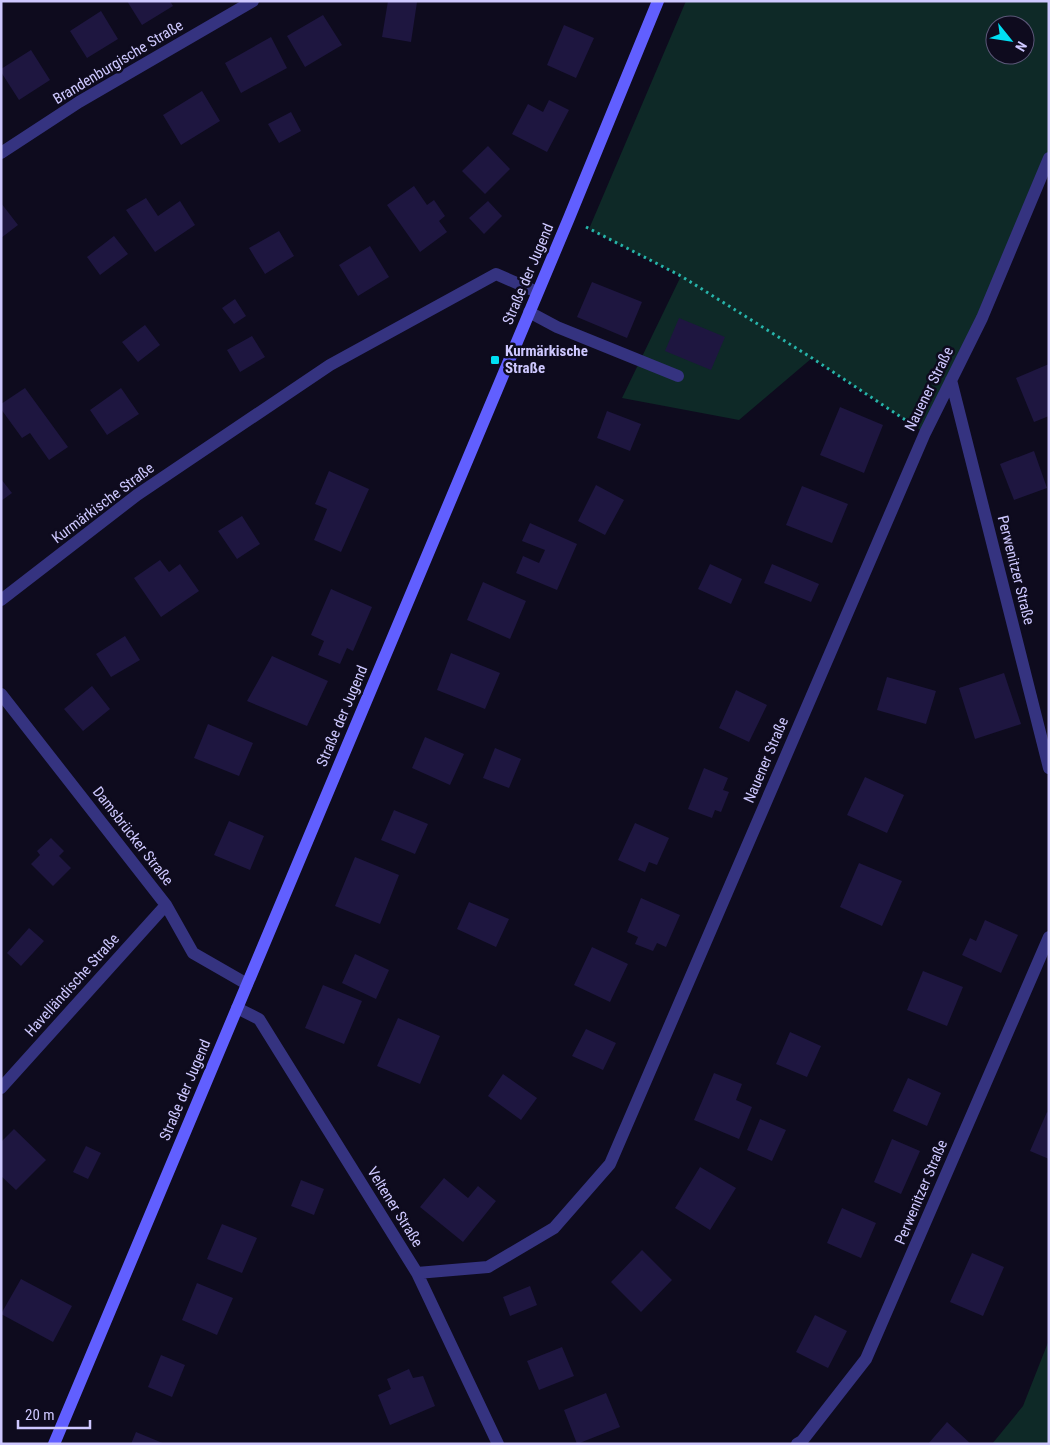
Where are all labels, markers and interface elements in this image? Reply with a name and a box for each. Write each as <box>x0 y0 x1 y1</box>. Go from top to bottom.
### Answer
north arrow <box>985 15 1035 65</box>
street label: Brandenburgische Straße <box>50 16 186 108</box>
text: N <box>1012 39 1030 54</box>
street label: Straße der Jugend <box>499 221 557 327</box>
place label: Kurmärkische Straße <box>505 342 588 377</box>
street label: Nauener Straße <box>901 344 957 434</box>
marker: Kurmärkische Straße <box>489 354 501 366</box>
street label: Kurmärkische Straße <box>48 459 158 547</box>
street label: Perwenitzer Straße <box>994 514 1038 626</box>
street label: Straße der Jugend <box>313 663 371 769</box>
street label: Nauener Straße <box>740 714 792 806</box>
street label: Damsbrücker Straße <box>89 783 177 889</box>
street label: Havelländische Straße <box>21 930 123 1040</box>
street label: Straße der Jugend <box>156 1037 214 1143</box>
street label: Perwenitzer Straße <box>891 1137 951 1247</box>
street label: Veltener Straße <box>363 1164 427 1250</box>
scale bar <box>18 1398 90 1430</box>
text: 20 m <box>25 1406 55 1424</box>

